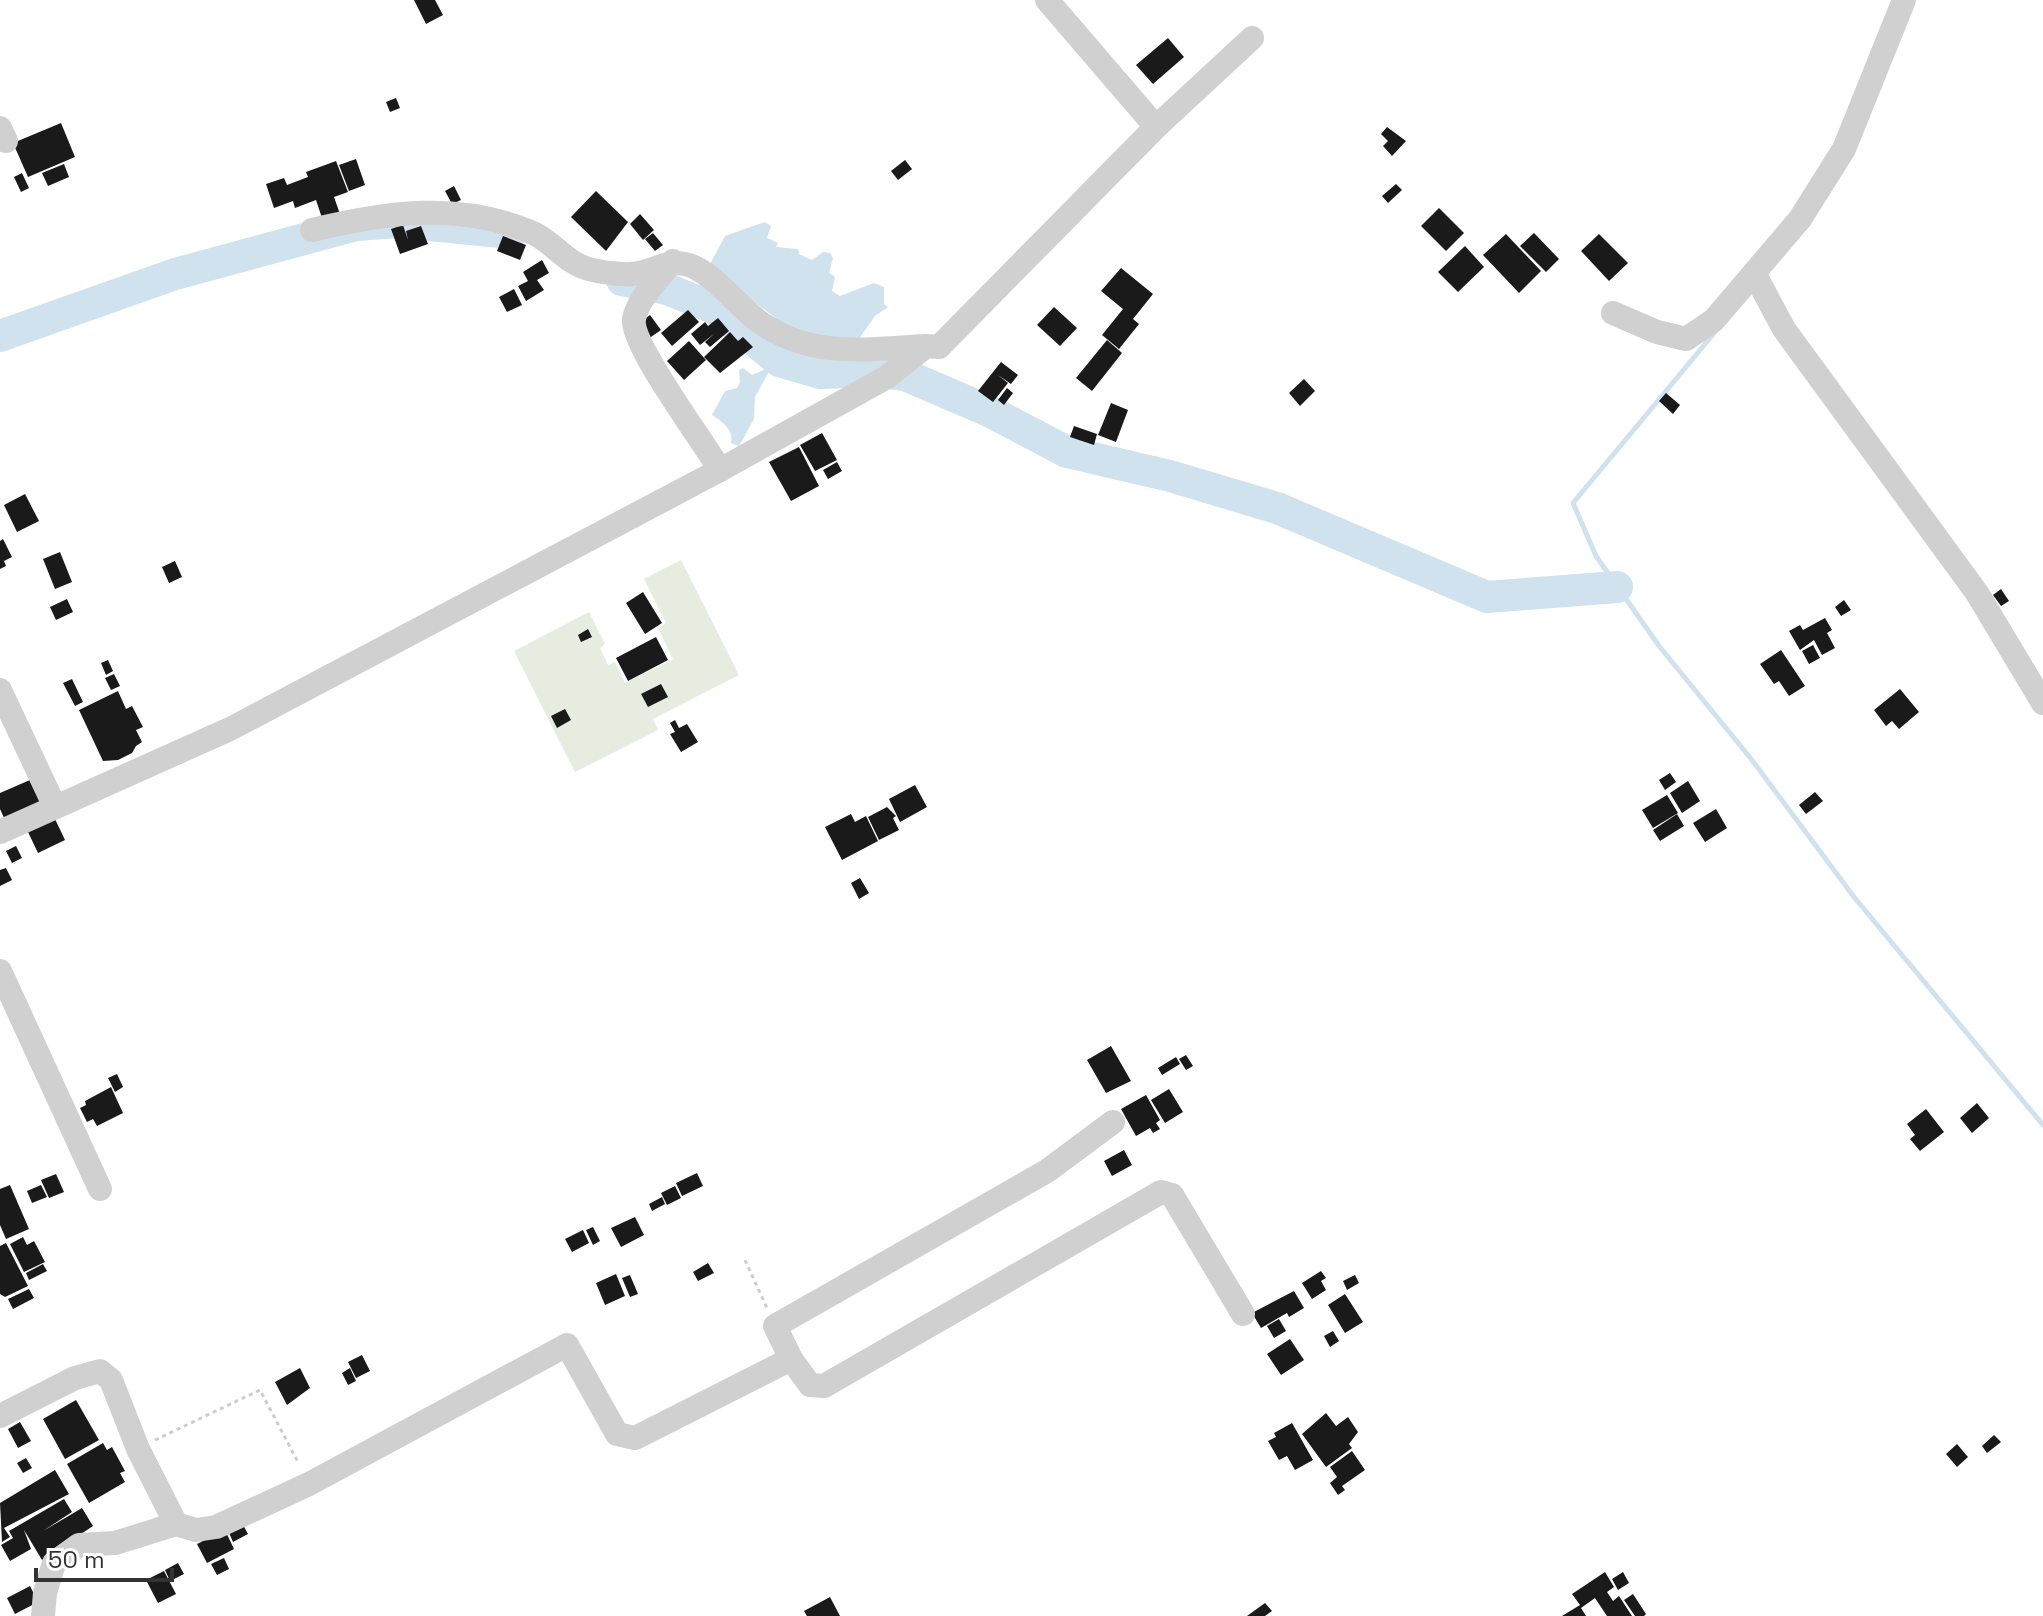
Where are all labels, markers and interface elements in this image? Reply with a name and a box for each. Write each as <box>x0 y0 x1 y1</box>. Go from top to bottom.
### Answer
scale bar <box>36 1532 172 1582</box>
text: 50 m <box>48 1544 105 1575</box>

